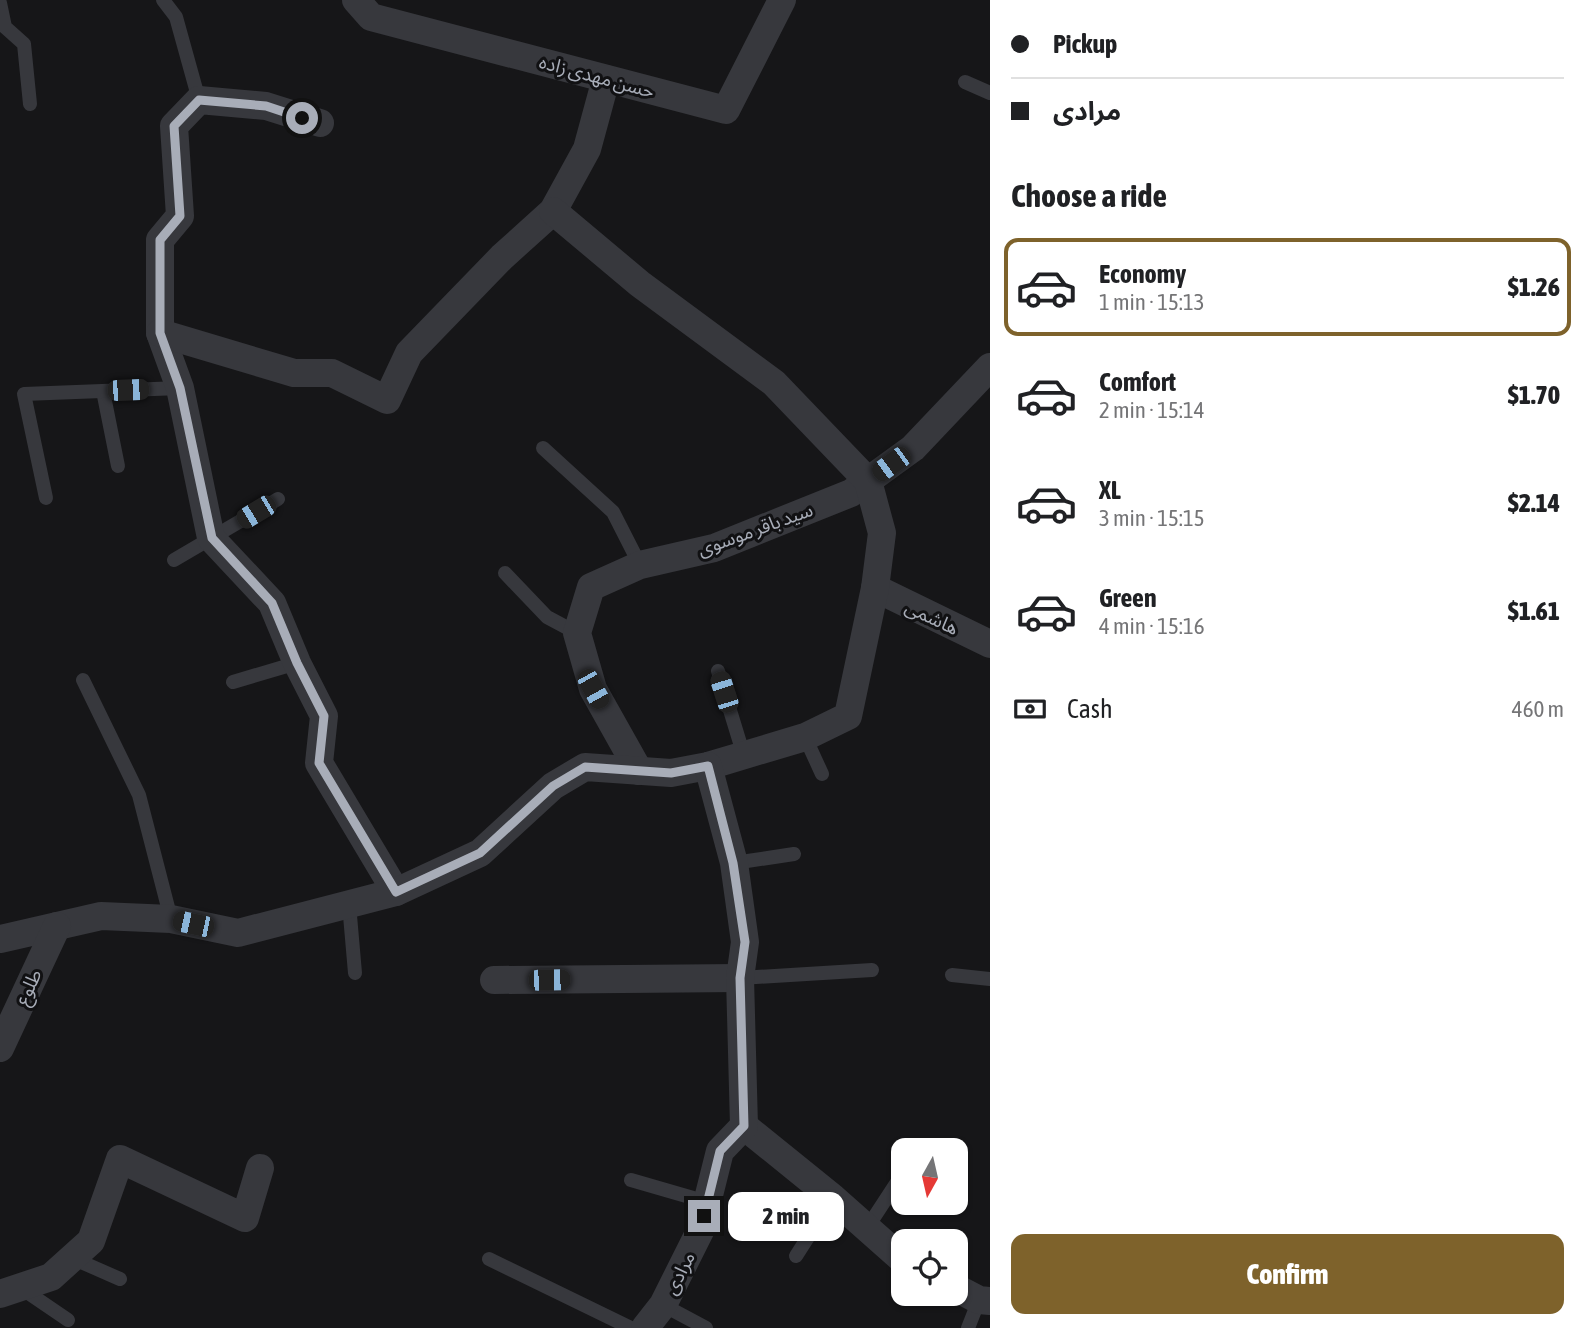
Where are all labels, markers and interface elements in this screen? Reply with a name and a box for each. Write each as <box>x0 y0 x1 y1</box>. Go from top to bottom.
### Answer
text: Pickup <box>1053 29 1117 59</box>
street label: حسن مهدی زاده <box>537 50 657 103</box>
text: مرادی <box>1053 96 1121 126</box>
route start <box>286 102 318 134</box>
text: Choose a ride <box>1011 177 1167 214</box>
icon: car <box>1015 256 1078 319</box>
text: Economy <box>1099 259 1186 289</box>
text: $1.26 <box>1508 272 1560 302</box>
text: 1 min · 15:13 <box>1099 289 1205 315</box>
icon: car <box>1015 364 1078 427</box>
text: Comfort <box>1099 367 1176 397</box>
car <box>107 379 150 401</box>
text: $1.70 <box>1508 380 1560 410</box>
text: 2 min · 15:14 <box>1099 397 1205 423</box>
car <box>868 443 915 485</box>
icon: car <box>1015 472 1078 535</box>
text: XL <box>1099 475 1121 505</box>
text: $2.14 <box>1508 488 1560 518</box>
car <box>233 492 280 532</box>
street label: سید باقر موسوی <box>694 498 816 561</box>
text: 3 min · 15:15 <box>1099 505 1205 531</box>
icon: car <box>1015 580 1078 643</box>
text: Green <box>1099 583 1157 613</box>
street label: هاشمی <box>901 595 962 640</box>
text: $1.61 <box>1508 596 1560 626</box>
text: 4 min · 15:16 <box>1099 613 1205 639</box>
car <box>574 666 613 712</box>
car <box>708 669 741 715</box>
icon: cash <box>1011 690 1049 728</box>
text: Cash <box>1067 694 1113 724</box>
text: 460 m <box>1512 696 1564 722</box>
car <box>171 909 216 939</box>
street label: طلوع <box>10 965 49 1010</box>
car <box>528 969 571 991</box>
north arrow <box>891 1138 968 1214</box>
map controls <box>891 1138 968 1306</box>
callout: 2 min <box>728 1192 844 1240</box>
route end <box>688 1200 720 1232</box>
text: 2 min <box>763 1203 809 1229</box>
button: locate <box>891 1229 968 1306</box>
button: Confirm <box>1011 1234 1564 1314</box>
street label: مرادی <box>659 1248 700 1299</box>

